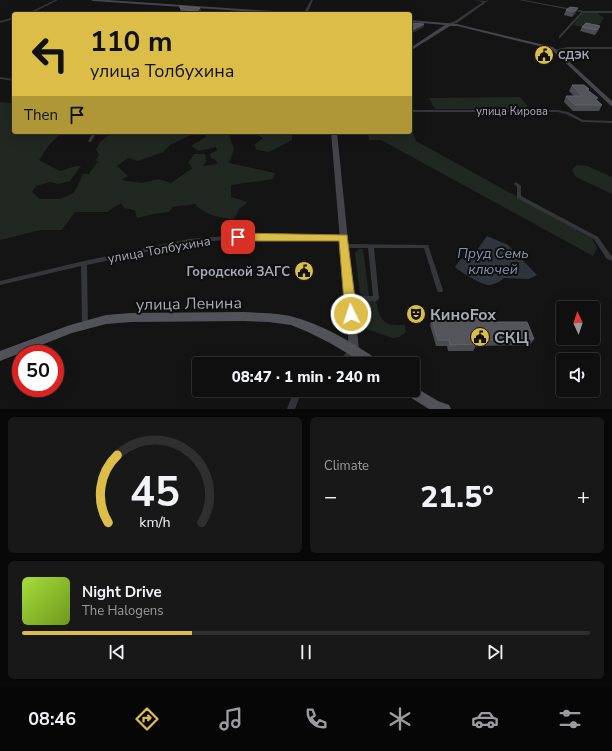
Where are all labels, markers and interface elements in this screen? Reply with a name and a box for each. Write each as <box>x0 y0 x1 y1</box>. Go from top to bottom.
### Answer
text: 110 m <box>90 23 173 61</box>
icon: left <box>24 28 76 80</box>
public building icon: СДЭК <box>533 44 555 66</box>
place label: СДЭК <box>558 48 590 63</box>
text: улица Толбухина <box>90 59 234 83</box>
icon: arrive <box>66 104 88 126</box>
street label: улица Кирова <box>476 104 548 119</box>
text: Then <box>24 105 58 125</box>
pin <box>221 220 255 254</box>
icon: arrive <box>227 226 249 248</box>
street label: улица Толбухина <box>106 232 212 268</box>
water label: Пруд Семь ключей <box>457 244 529 279</box>
public building icon: Городской ЗАГС <box>293 260 315 282</box>
place label: Городской ЗАГС <box>187 263 290 281</box>
street label: улица Ленина <box>136 292 242 316</box>
position arrow <box>330 293 372 335</box>
north arrow <box>556 301 600 345</box>
map controls <box>556 301 600 397</box>
theatre icon: КиноFox <box>405 303 427 325</box>
place label: КиноFox <box>430 304 496 326</box>
public building icon: СКЦ <box>469 326 491 348</box>
place label: СКЦ <box>494 327 529 349</box>
speed limit sign: 50 <box>12 345 64 397</box>
button: sound <box>556 353 600 397</box>
text: 08:47 · 1 min · 240 m <box>232 367 380 387</box>
text: Climate <box>324 457 369 475</box>
text: 45 <box>130 464 180 521</box>
text: 21.5° <box>420 477 494 518</box>
text: − <box>324 482 337 512</box>
text: + <box>577 482 590 512</box>
text: km/h <box>139 513 171 532</box>
text: Night Drive <box>82 582 162 602</box>
text: The Halogens <box>82 602 163 620</box>
icon: previous <box>106 641 128 663</box>
icon: pause <box>295 641 317 663</box>
icon: next <box>484 641 506 663</box>
icon: directions <box>133 705 161 733</box>
icon: music <box>217 705 245 733</box>
icon: phone <box>302 705 330 733</box>
icon: climate <box>386 705 414 733</box>
icon: car <box>471 705 499 733</box>
icon: filters <box>556 705 584 733</box>
text: 08:46 <box>28 707 76 731</box>

